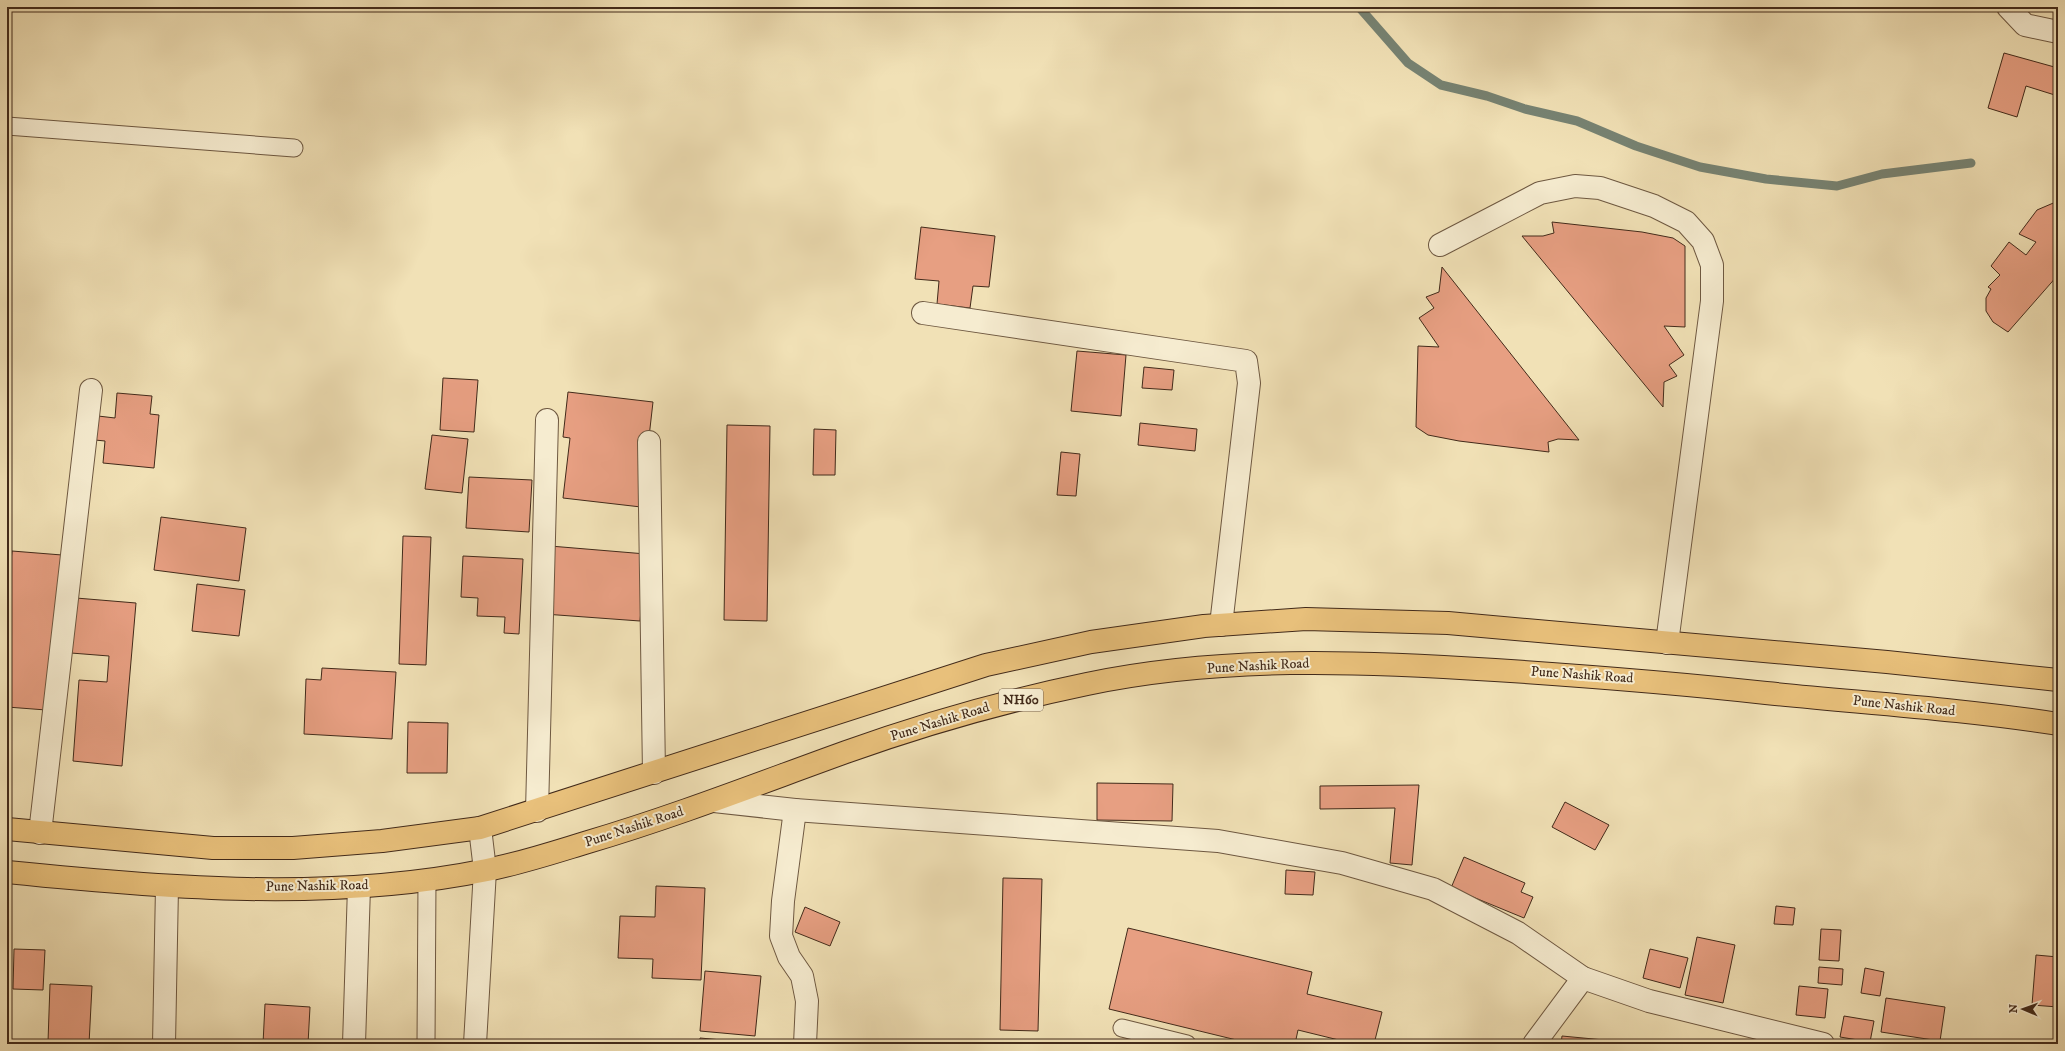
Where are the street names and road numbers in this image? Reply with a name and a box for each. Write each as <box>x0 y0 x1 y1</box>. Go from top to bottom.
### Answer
street label: Pune Nashik Road <box>1206 654 1310 678</box>
street label: Pune Nashik Road <box>1530 662 1634 688</box>
road number: NH60 <box>999 689 1043 711</box>
street label: Pune Nashik Road <box>1852 692 1956 720</box>
street label: Pune Nashik Road <box>888 698 992 746</box>
street label: Pune Nashik Road <box>582 803 686 851</box>
street label: Pune Nashik Road <box>266 876 368 896</box>

